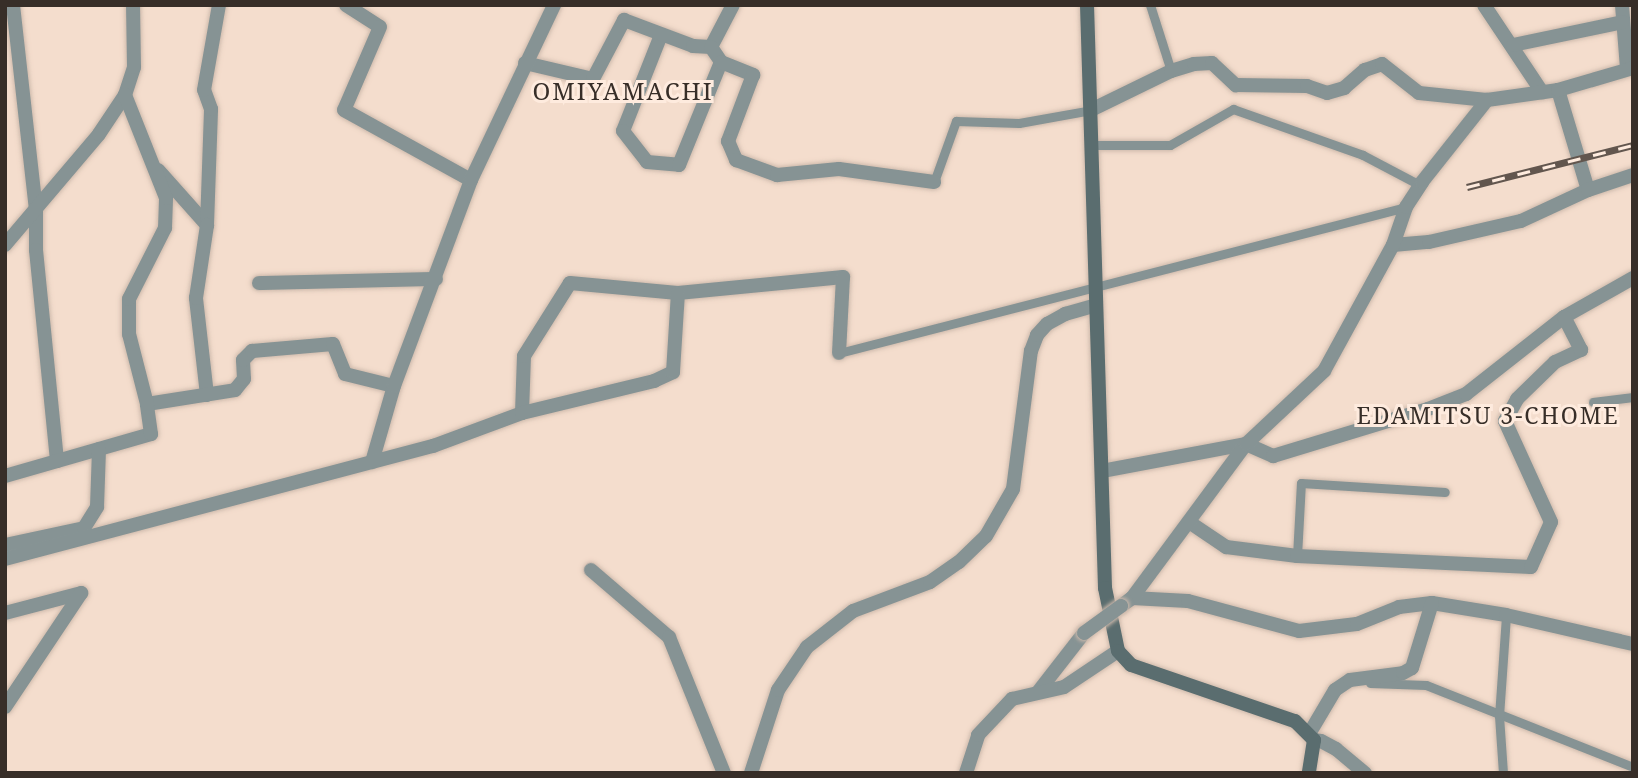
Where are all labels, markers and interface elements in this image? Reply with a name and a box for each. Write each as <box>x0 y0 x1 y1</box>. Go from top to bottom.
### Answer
district label: OMIYAMACHI <box>534 77 712 105</box>
district label: EDAMITSU 3-CHOME <box>1358 401 1618 429</box>

